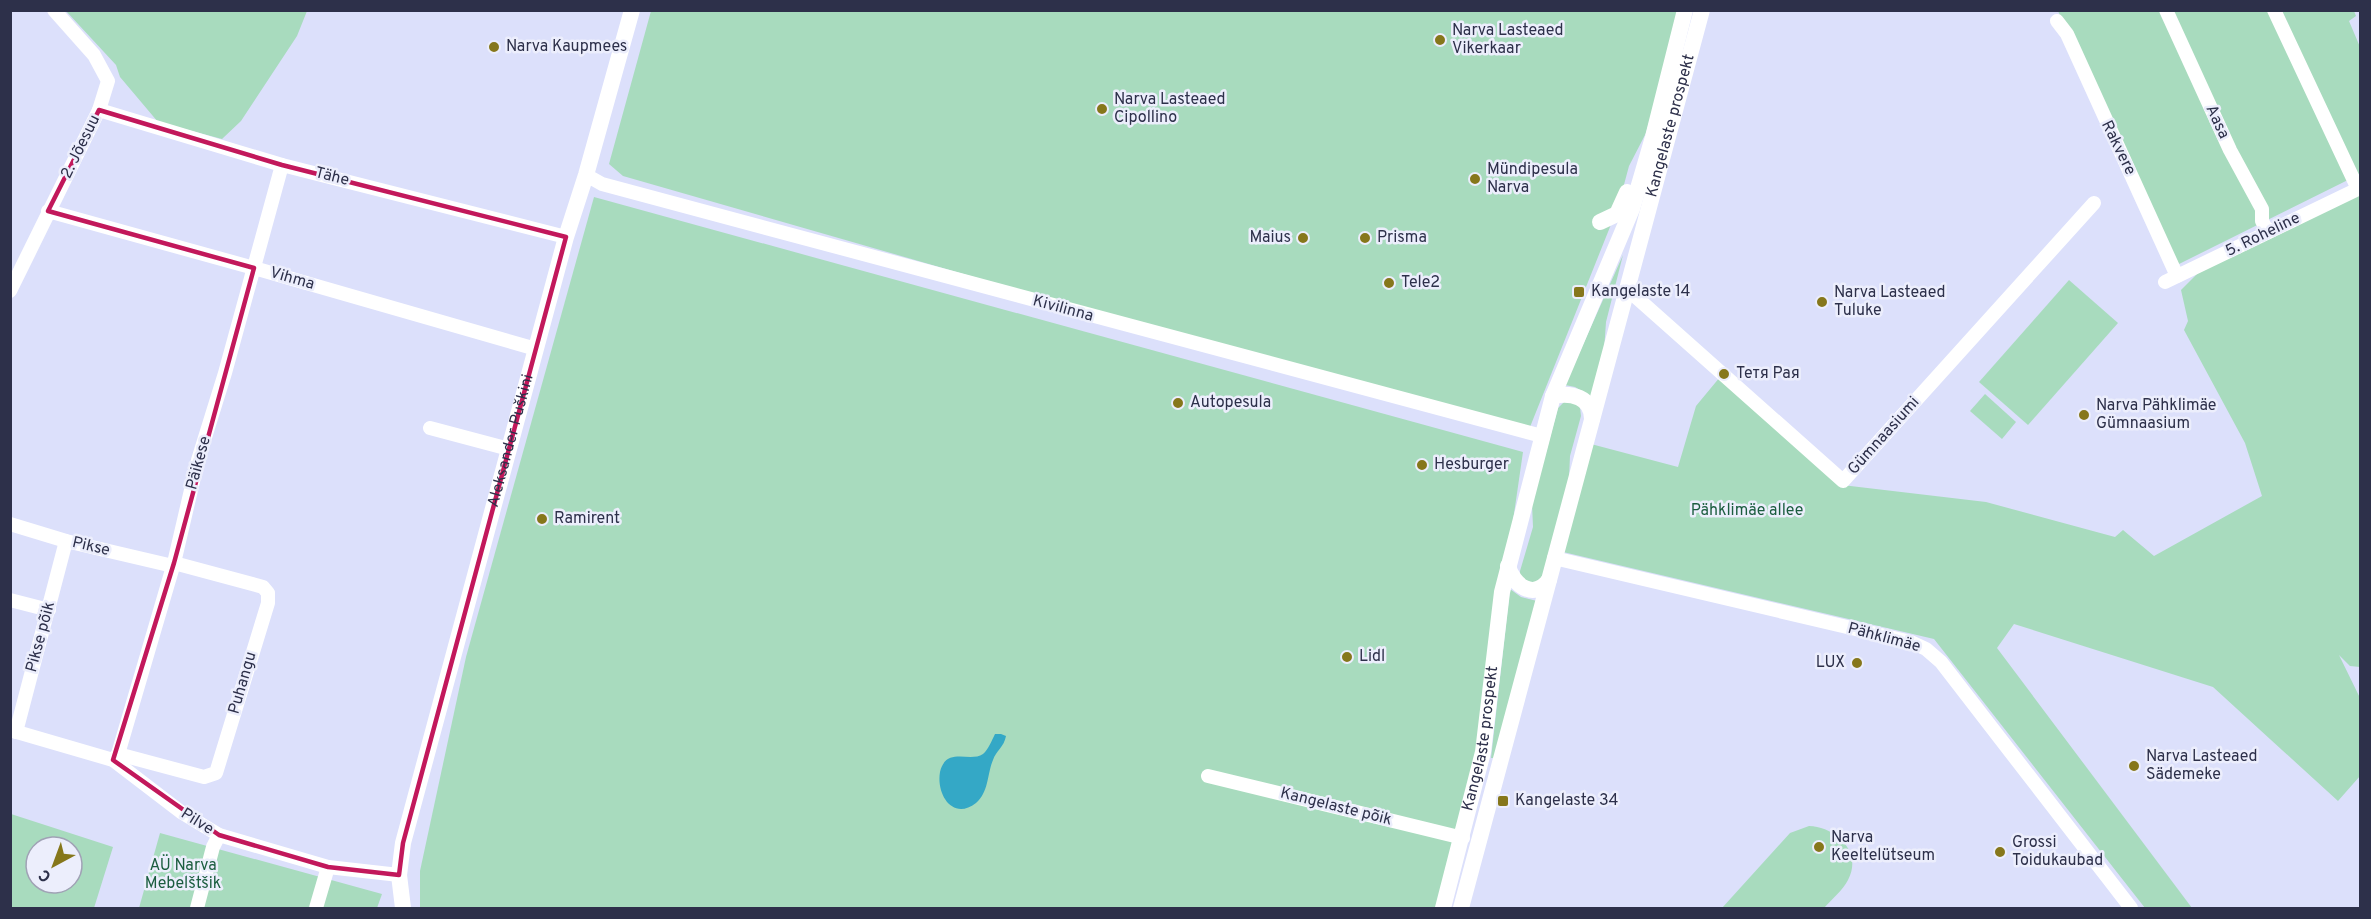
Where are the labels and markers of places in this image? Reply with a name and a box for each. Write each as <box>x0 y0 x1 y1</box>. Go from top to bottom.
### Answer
place label: Narva Lasteaed Vikerkaar <box>1452 21 1564 59</box>
marker: Narva Lasteaed Vikerkaar <box>1433 33 1447 47</box>
place label: Narva Kaupmees <box>506 37 627 57</box>
marker: Narva Kaupmees <box>487 40 501 54</box>
place label: Narva Lasteaed Cipollino <box>1114 90 1226 128</box>
marker: Narva Lasteaed Cipollino <box>1095 102 1109 116</box>
place label: Mündipesula Narva <box>1487 160 1578 198</box>
marker: Mündipesula Narva <box>1468 172 1482 186</box>
place label: Maius <box>1250 228 1291 248</box>
place label: Prisma <box>1377 228 1427 248</box>
marker: Maius <box>1296 231 1310 245</box>
marker: Prisma <box>1358 231 1372 245</box>
place label: Tele2 <box>1401 273 1440 293</box>
marker: Tele2 <box>1382 276 1396 290</box>
place label: Kangelaste 14 <box>1591 282 1691 302</box>
place label: Narva Lasteaed Tuluke <box>1834 283 1946 321</box>
marker: Kangelaste 14 <box>1572 285 1586 299</box>
marker: Narva Lasteaed Tuluke <box>1815 295 1829 309</box>
place label: Тетя Рая <box>1736 364 1800 384</box>
marker: Тетя Рая <box>1717 367 1731 381</box>
place label: Autopesula <box>1190 393 1271 413</box>
marker: Autopesula <box>1171 396 1185 410</box>
place label: Narva Pähklimäe Gümnaasium <box>2096 396 2216 434</box>
marker: Narva Pähklimäe Gümnaasium <box>2077 408 2091 422</box>
place label: Hesburger <box>1434 455 1509 475</box>
marker: Hesburger <box>1415 458 1429 472</box>
place label: Ramirent <box>554 509 620 529</box>
marker: Ramirent <box>535 512 549 526</box>
place label: Lidl <box>1359 647 1385 667</box>
marker: Lidl <box>1340 650 1354 664</box>
place label: LUX <box>1816 653 1845 673</box>
marker: LUX <box>1850 656 1864 670</box>
place label: Narva Lasteaed Sädemeke <box>2146 747 2258 785</box>
marker: Narva Lasteaed Sädemeke <box>2127 759 2141 773</box>
place label: Kangelaste 34 <box>1515 791 1619 811</box>
marker: Kangelaste 34 <box>1496 794 1510 808</box>
place label: Narva Keeltelütseum <box>1831 828 1935 866</box>
place label: Grossi Toidukaubad <box>2012 833 2103 871</box>
marker: Narva Keeltelütseum <box>1812 840 1826 854</box>
marker: Grossi Toidukaubad <box>1993 845 2007 859</box>

